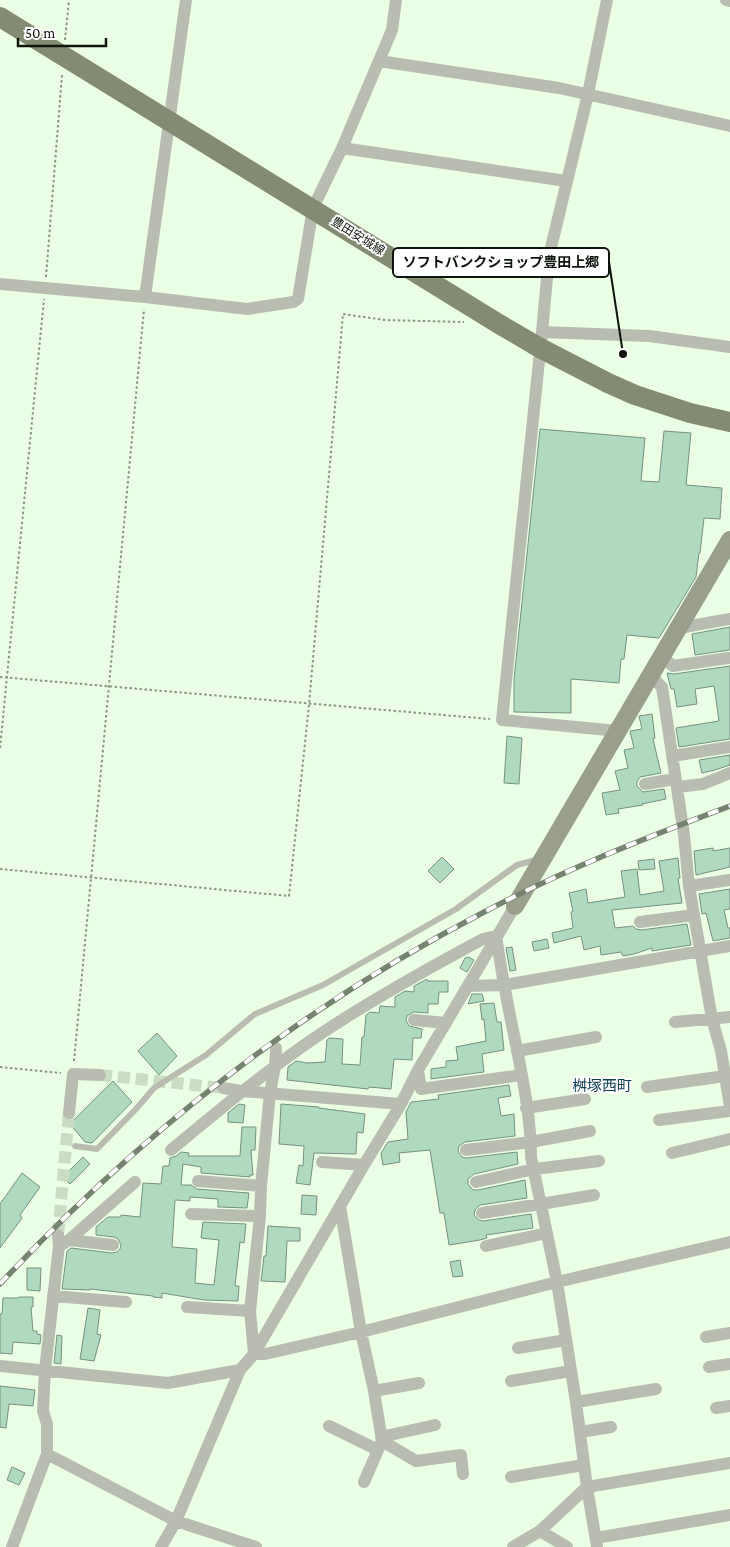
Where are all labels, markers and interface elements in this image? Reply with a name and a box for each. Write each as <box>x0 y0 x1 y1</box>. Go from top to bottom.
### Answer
scale bar <box>18 15 105 47</box>
text: 50 m <box>25 25 55 41</box>
street label: 豊田安城線 <box>329 214 387 258</box>
callout: ソフトバンクショップ豊田上郷 <box>393 248 609 277</box>
text: ソフトバンクショップ豊田上郷 <box>403 254 599 270</box>
district label: 桝塚西町 <box>572 1078 632 1094</box>

